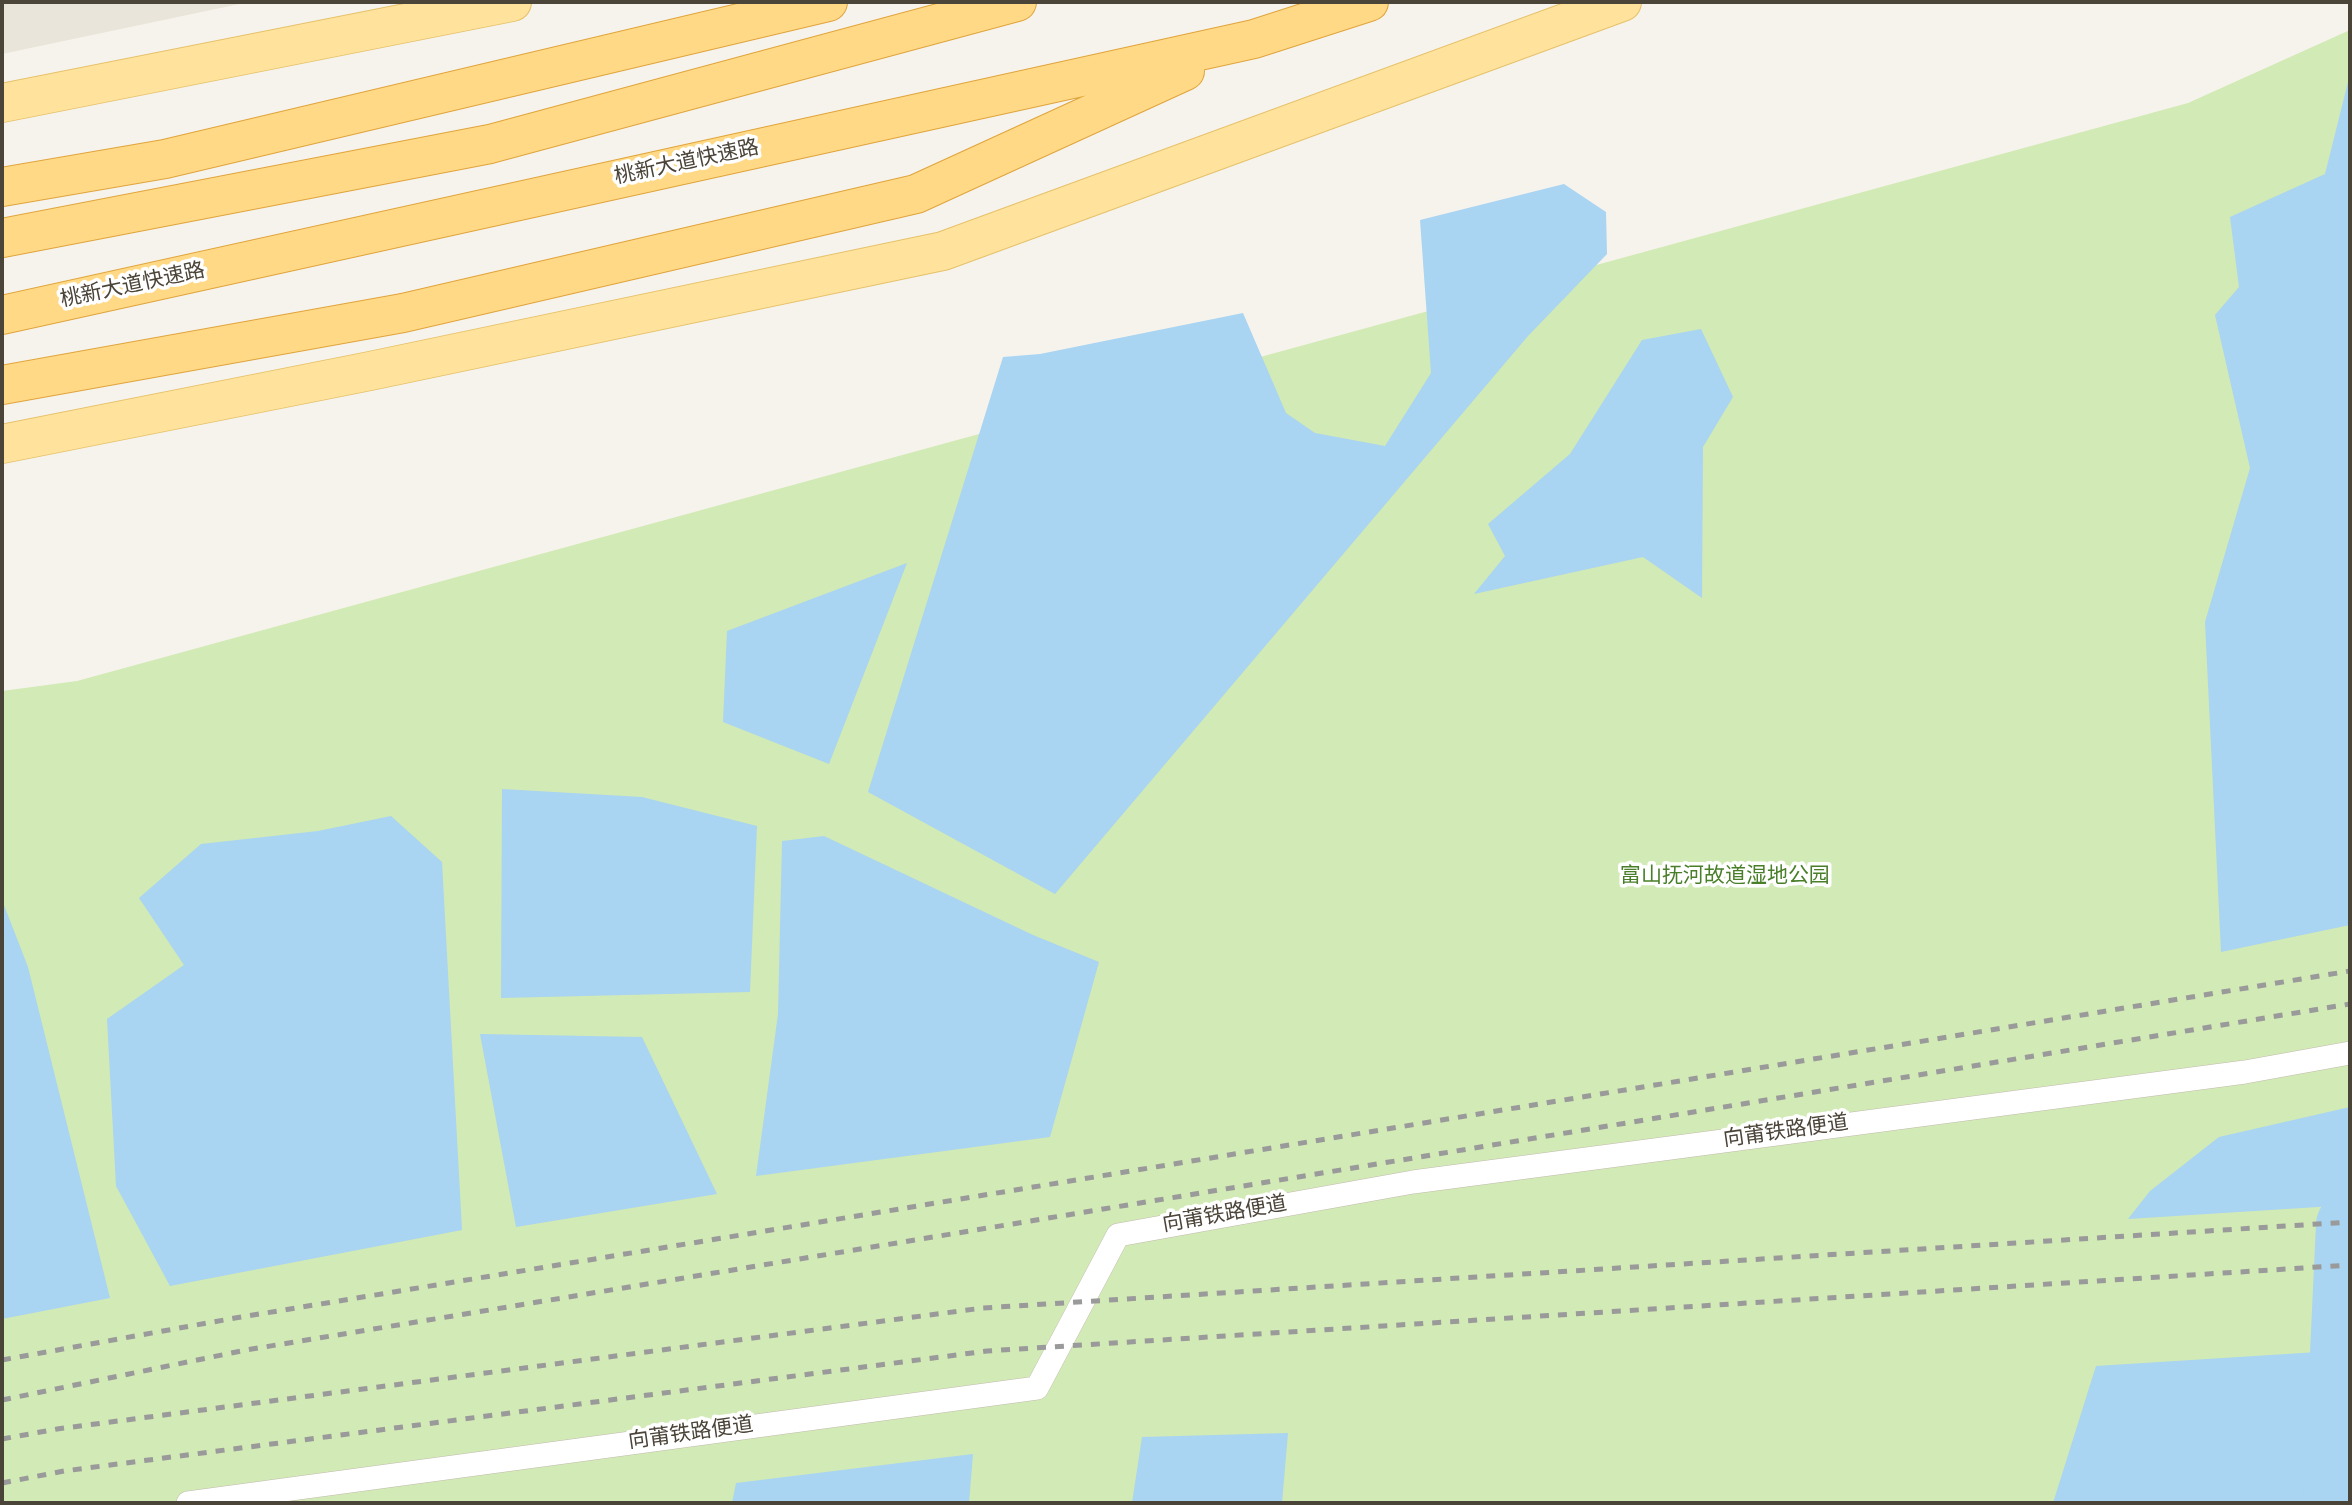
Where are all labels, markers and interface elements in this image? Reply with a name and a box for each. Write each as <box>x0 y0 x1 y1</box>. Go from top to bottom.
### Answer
street label: 桃新大道快速路 <box>612 136 762 192</box>
street label: 桃新大道快速路 <box>58 259 208 315</box>
park label: 富山抚河故道湿地公园 <box>1620 865 1830 891</box>
street label: 向莆铁路便道 <box>1722 1112 1850 1154</box>
street label: 向莆铁路便道 <box>1161 1193 1289 1239</box>
street label: 向莆铁路便道 <box>627 1414 755 1456</box>

